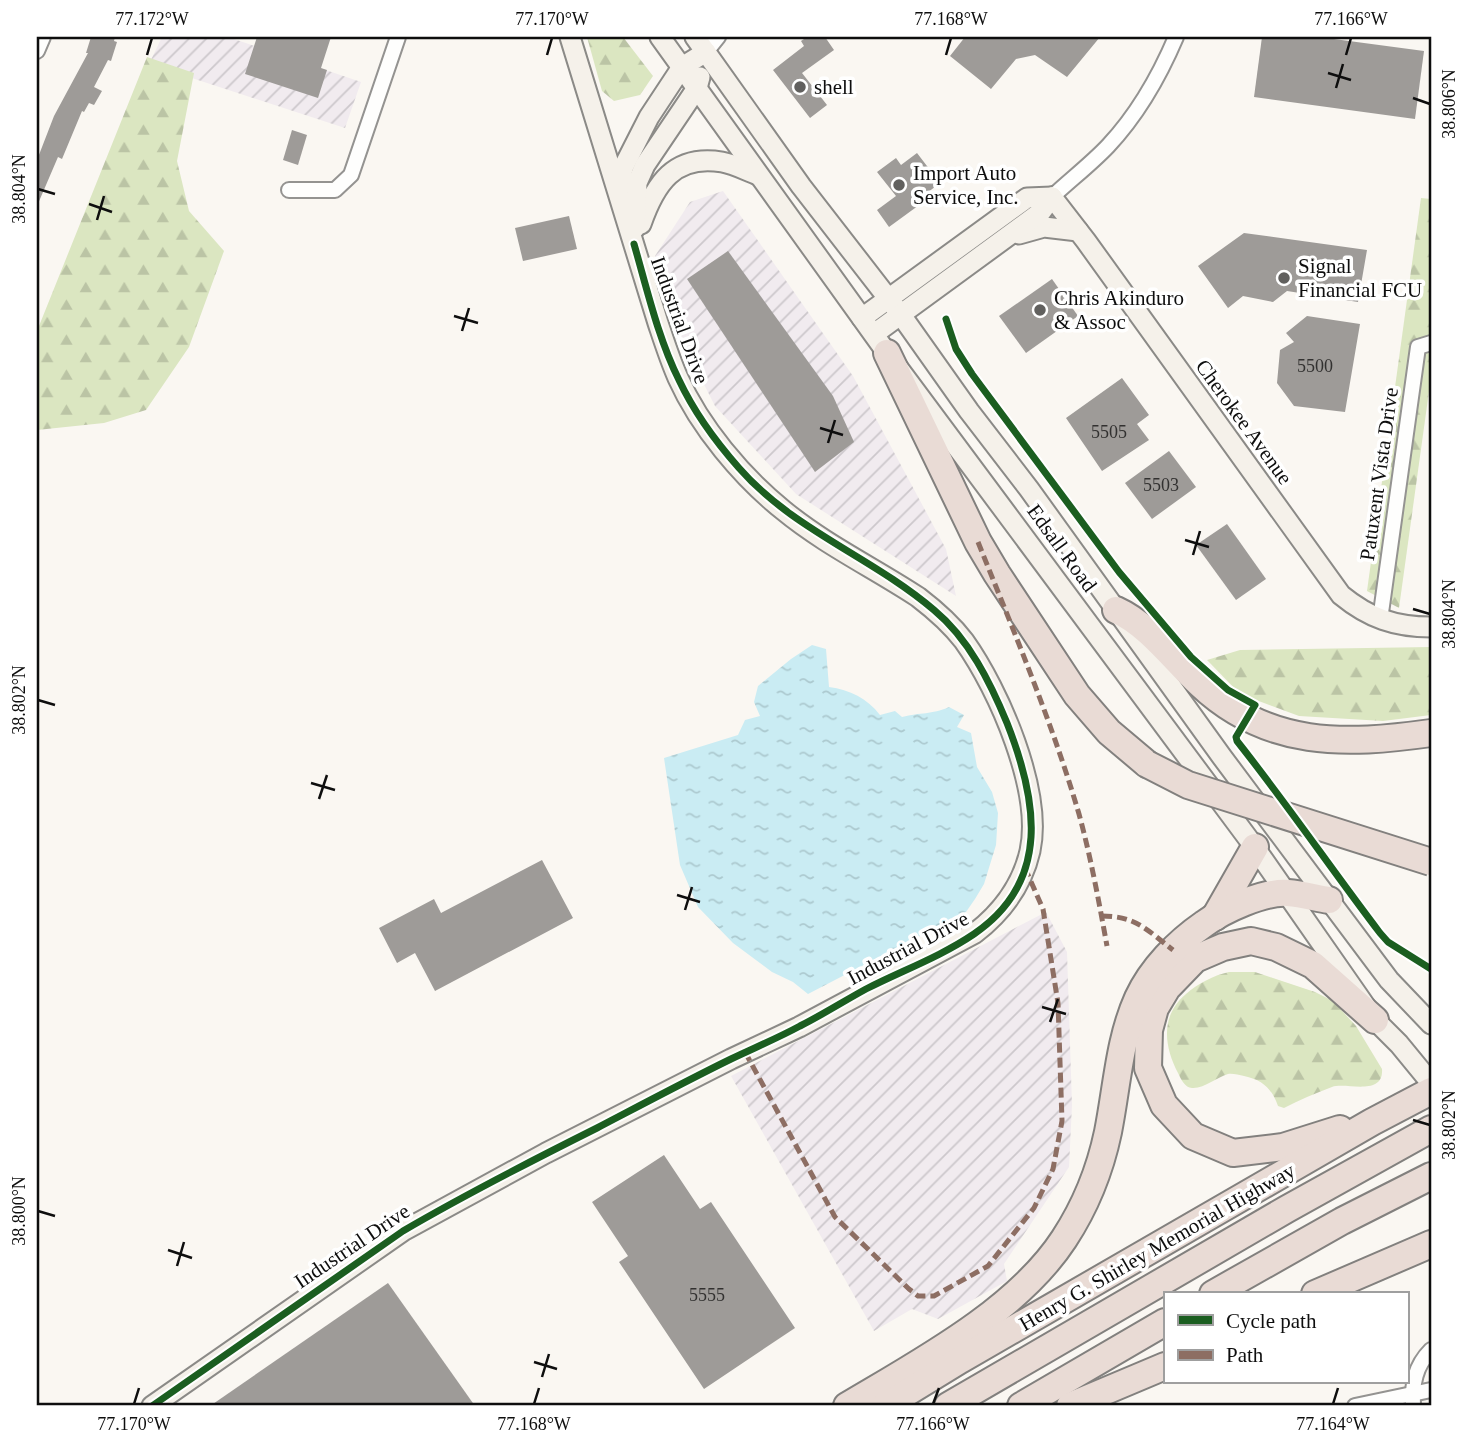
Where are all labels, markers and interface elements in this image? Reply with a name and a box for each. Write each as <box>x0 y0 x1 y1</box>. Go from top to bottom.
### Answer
text: 77.172°W <box>115 9 189 29</box>
text: 77.170°W <box>515 9 589 29</box>
text: 77.168°W <box>914 9 988 29</box>
text: 77.166°W <box>1314 9 1388 29</box>
text: 38.806°N <box>1439 69 1459 139</box>
place label: shell <box>814 75 854 99</box>
marker: shell <box>792 79 808 95</box>
text: 38.804°N <box>9 154 29 224</box>
place label: Import Auto Service, Inc. <box>913 161 1019 209</box>
marker: Import Auto Service, Inc. <box>891 177 907 193</box>
street label: Industrial Drive <box>646 253 714 387</box>
place label: Signal Financial FCU <box>1298 254 1422 302</box>
marker: Signal Financial FCU <box>1276 270 1292 286</box>
place label: Chris Akinduro & Assoc <box>1054 286 1184 334</box>
marker: Chris Akinduro & Assoc <box>1032 302 1048 318</box>
street label: Cherokee Avenue <box>1191 355 1297 489</box>
house number: 5500 <box>1297 356 1333 376</box>
street label: Patuxent Vista Drive <box>1355 386 1403 562</box>
house number: 5505 <box>1091 422 1127 442</box>
house number: 5503 <box>1143 475 1179 495</box>
street label: Edsall Road <box>1022 500 1102 597</box>
text: 38.804°N <box>1439 579 1459 649</box>
text: 38.802°N <box>9 665 29 735</box>
street label: Industrial Drive <box>843 906 973 990</box>
text: 38.802°N <box>1439 1090 1459 1160</box>
street label: Henry G. Shirley Memorial Highway <box>1015 1158 1300 1336</box>
text: 38.800°N <box>9 1176 29 1246</box>
street label: Industrial Drive <box>290 1199 414 1293</box>
house number: 5555 <box>689 1285 725 1305</box>
legend <box>1164 1292 1408 1384</box>
text: Cycle path <box>1226 1309 1317 1333</box>
text: Path <box>1226 1343 1264 1367</box>
text: 77.170°W <box>97 1414 171 1434</box>
text: 77.168°W <box>497 1414 571 1434</box>
text: 77.166°W <box>896 1414 970 1434</box>
text: 77.164°W <box>1296 1414 1370 1434</box>

